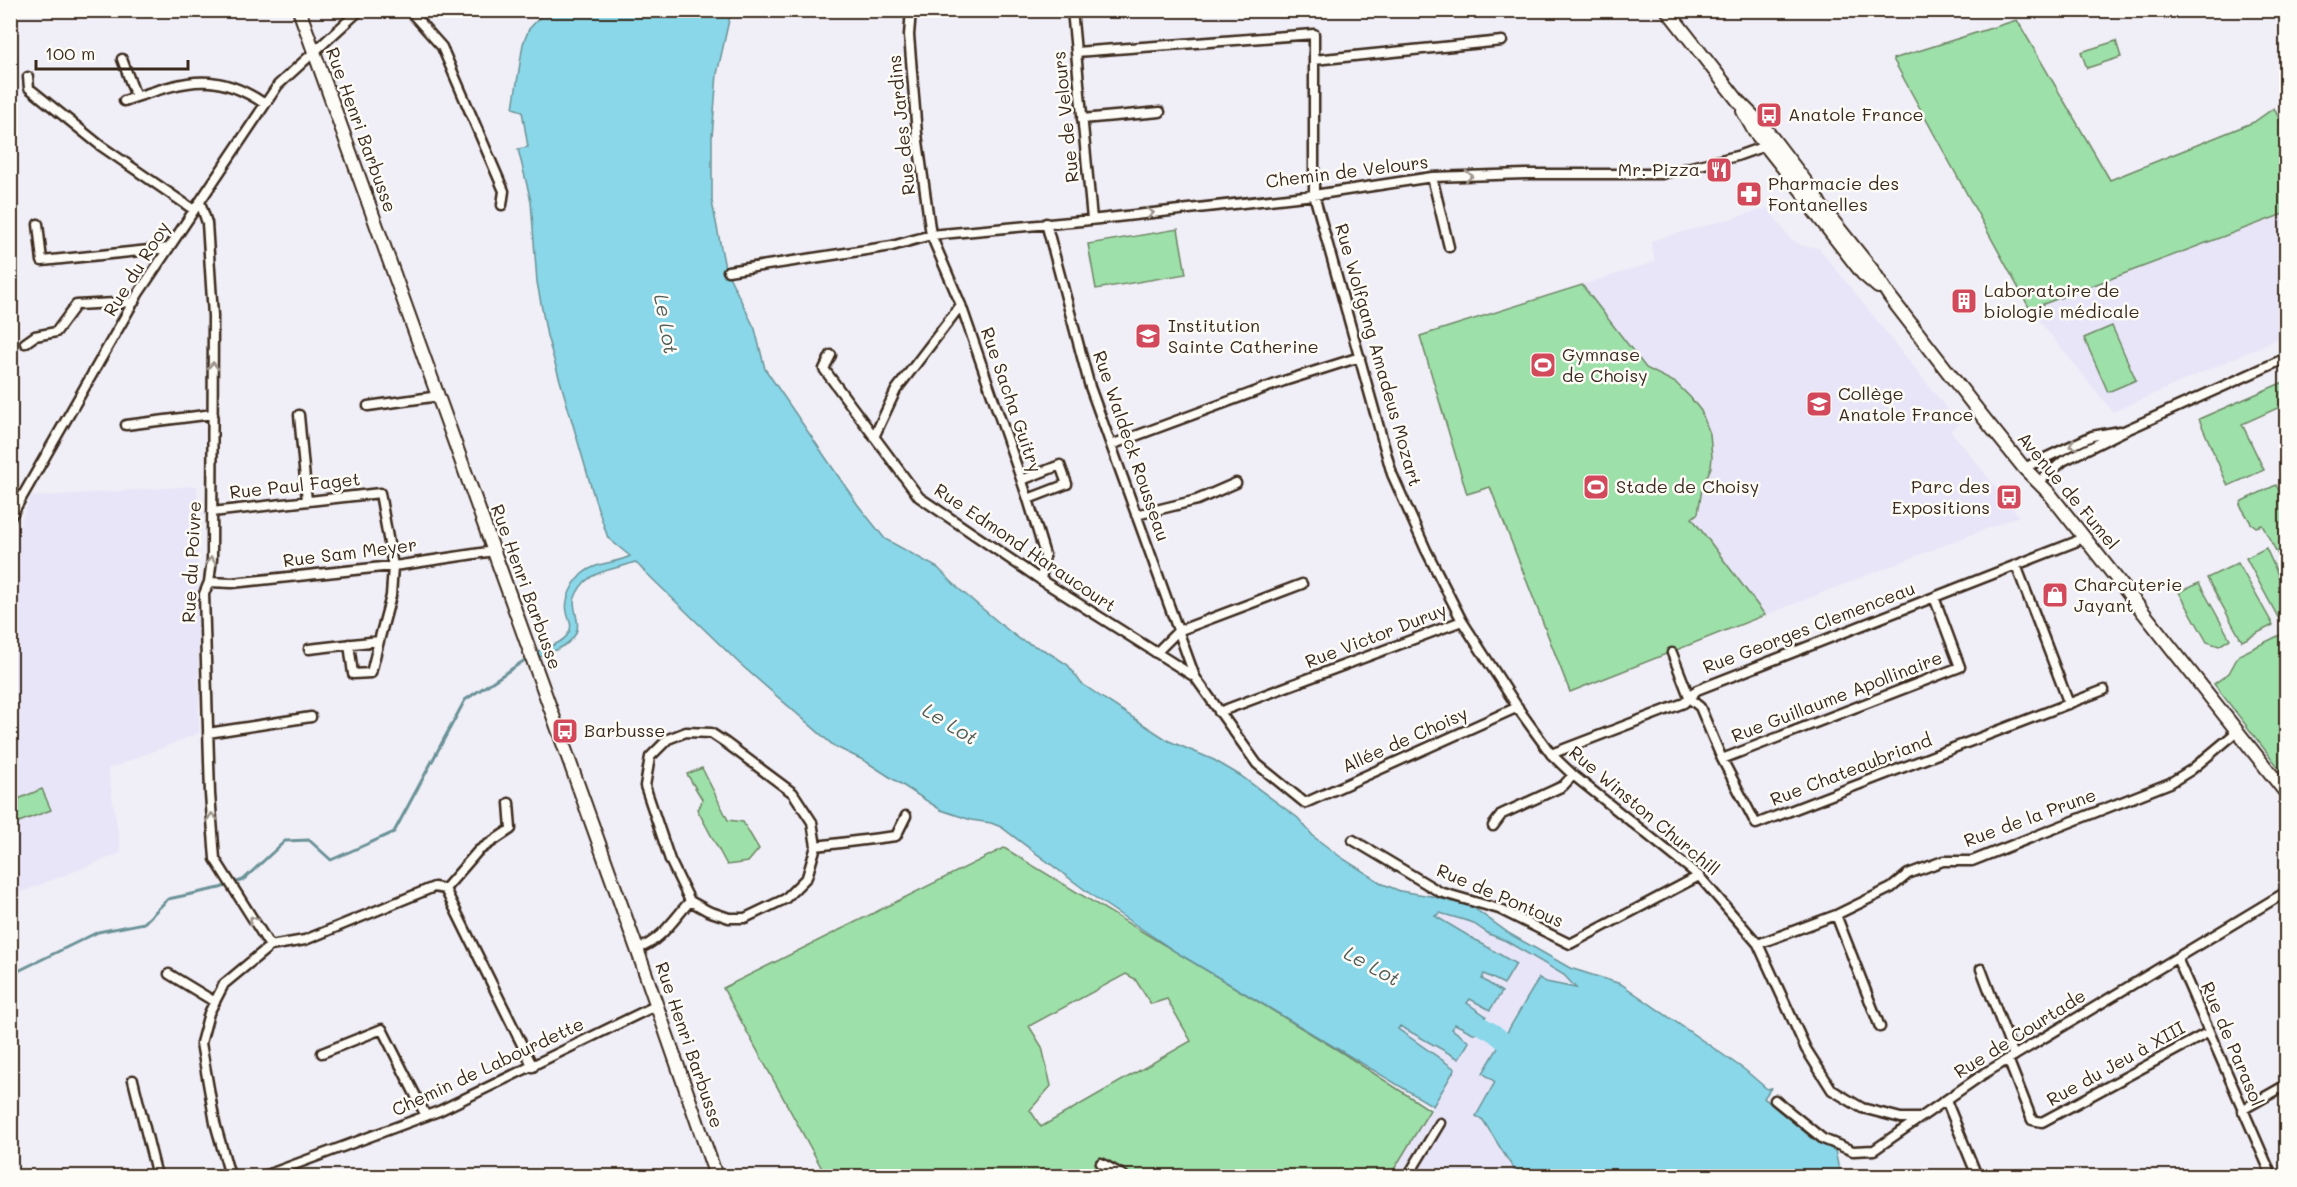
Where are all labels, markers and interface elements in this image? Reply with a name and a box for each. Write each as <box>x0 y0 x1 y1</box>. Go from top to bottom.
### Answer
scale bar <box>36 33 188 71</box>
text: 100 m <box>45 41 95 65</box>
street label: Rue Henri Barbusse <box>321 44 403 215</box>
street label: Rue de Velours <box>1046 50 1084 184</box>
street label: Rue des Jardins <box>882 54 920 197</box>
bus stop icon: Anatole France <box>1754 100 1784 130</box>
place label: Anatole France <box>1788 102 1924 126</box>
street label: Chemin de Velours <box>1264 149 1430 193</box>
restaurant icon: Mr. Pizza <box>1704 155 1734 185</box>
place label: Mr. Pizza <box>1618 157 1700 181</box>
one-way arrow <box>1464 169 1473 182</box>
place label: Pharmacie des Fontanelles <box>1768 171 1899 216</box>
pharmacy icon: Pharmacie des Fontanelles <box>1734 179 1764 209</box>
one-way arrow <box>1146 207 1155 220</box>
street label: Rue du Rooy <box>97 216 175 320</box>
street label: Rue Wolfgang Amadeus Mozart <box>1330 221 1428 489</box>
place label: Laboratoire de biologie médicale <box>1984 278 2140 323</box>
building icon: Laboratoire de biologie médicale <box>1949 286 1979 316</box>
water label: Le Lot <box>649 292 685 356</box>
place label: Institution Sainte Catherine <box>1168 313 1319 358</box>
school or university icon: Institution Sainte Catherine <box>1133 321 1163 351</box>
street label: Rue Sacha Guitry <box>976 324 1048 476</box>
place label: Gymnase de Choisy <box>1562 342 1648 387</box>
street label: Rue Waldeck Rousseau <box>1088 347 1176 544</box>
sports icon: Gymnase de Choisy <box>1528 350 1558 380</box>
one-way arrow <box>207 361 219 370</box>
place label: Collège Anatole France <box>1838 381 1974 426</box>
school or university icon: Collège Anatole France <box>1804 389 1834 419</box>
street label: Avenue de Fumel <box>2013 427 2125 554</box>
one-way arrow <box>2068 437 2079 449</box>
street label: Rue Paul Faget <box>228 466 361 504</box>
sports icon: Stade de Choisy <box>1581 472 1611 502</box>
place label: Stade de Choisy <box>1616 474 1759 498</box>
place label: Parc des Expositions <box>1892 474 1990 519</box>
street label: Rue Edmond Haraucourt <box>930 477 1121 617</box>
bus stop icon: Parc des Expositions <box>1994 482 2024 512</box>
street label: Rue du Poivre <box>176 500 206 624</box>
street label: Rue Henri Barbusse <box>486 501 568 672</box>
street label: Rue Sam Meyer <box>282 532 418 572</box>
one-way arrow <box>205 556 218 565</box>
place label: Charcuterie Jayant <box>2074 572 2182 617</box>
street label: Rue Georges Clemenceau <box>1699 575 1918 679</box>
shop icon: Charcuterie Jayant <box>2040 580 2070 610</box>
street label: Rue Victor Duruy <box>1301 597 1450 673</box>
street label: Rue Guillaume Apollinaire <box>1728 645 1945 747</box>
water label: Le Lot <box>918 696 983 750</box>
street label: Allée de Choisy <box>1338 701 1471 778</box>
bus stop icon: Barbusse <box>550 716 580 746</box>
place label: Barbusse <box>584 718 665 742</box>
street label: Rue Chateaubriand <box>1766 727 1935 811</box>
street label: Rue Winston Churchill <box>1564 740 1725 880</box>
street label: Rue de la Prune <box>1960 782 2099 852</box>
one-way arrow <box>206 813 219 822</box>
street label: Rue de Pontous <box>1433 858 1567 933</box>
one-way arrow <box>249 916 260 927</box>
water label: Le Lot <box>1340 939 1405 991</box>
street label: Rue Henri Barbusse <box>650 959 730 1131</box>
street label: Rue de Parasol <box>2196 978 2270 1110</box>
street label: Rue de Courtade <box>1949 983 2090 1083</box>
street label: Chemin de Labourdette <box>388 1011 587 1121</box>
street label: Rue du Jeu à XIII <box>2042 1015 2189 1111</box>

